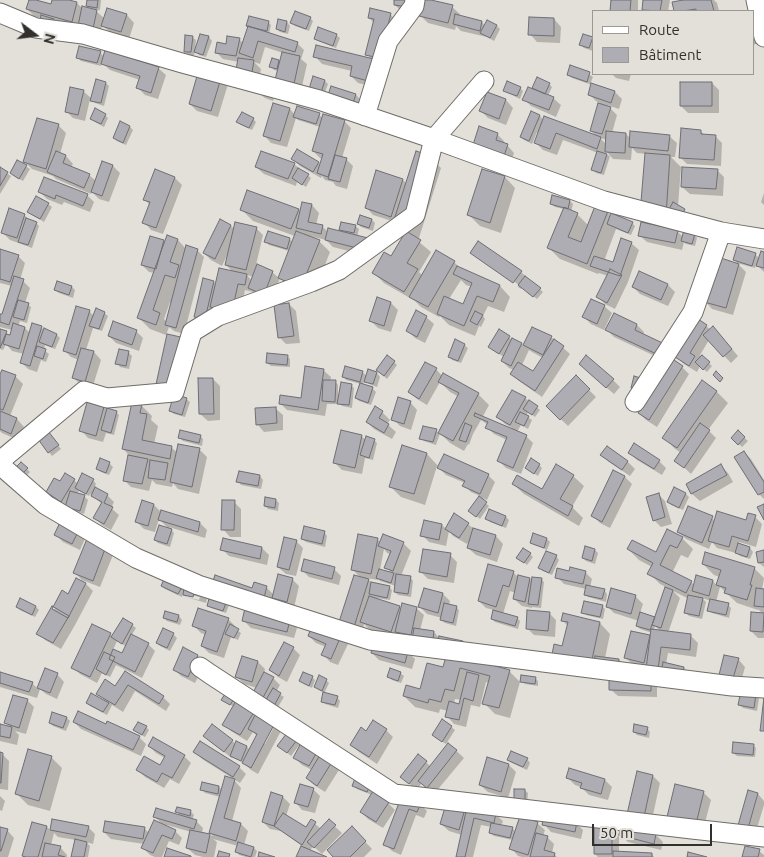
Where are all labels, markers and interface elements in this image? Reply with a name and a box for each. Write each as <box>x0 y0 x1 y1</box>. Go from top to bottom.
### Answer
north arrow <box>10 10 60 60</box>
legend <box>592 10 754 75</box>
text: Route <box>639 21 680 38</box>
text: N <box>40 32 59 46</box>
text: Bâtiment <box>639 46 701 63</box>
scale bar <box>594 814 714 846</box>
text: 50 m <box>600 824 633 841</box>

